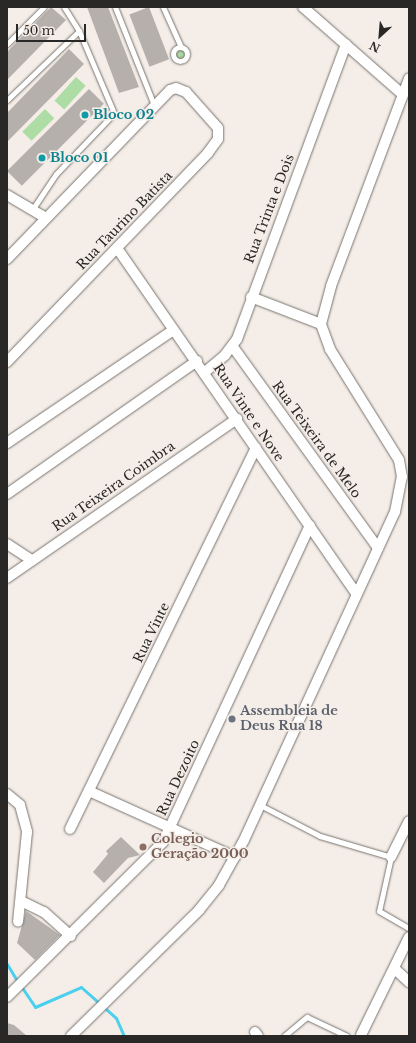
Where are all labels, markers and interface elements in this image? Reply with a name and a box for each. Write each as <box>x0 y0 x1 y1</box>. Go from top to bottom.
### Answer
scale bar <box>18 16 88 42</box>
north arrow <box>360 16 400 56</box>
text: 50 m <box>23 23 55 38</box>
text: N <box>367 38 382 55</box>
place label: Bloco 02 <box>93 107 154 123</box>
marker: Bloco 02 <box>80 110 90 120</box>
place label: Bloco 01 <box>50 150 108 166</box>
street label: Rua Trinta e Dois <box>242 152 298 266</box>
marker: Bloco 01 <box>37 153 47 163</box>
street label: Rua Taurino Batista <box>74 168 176 274</box>
street label: Rua Vinte e Nove <box>209 361 287 465</box>
street label: Rua Teixeira de Melo <box>268 378 364 502</box>
street label: Rua Teixeira Coimbra <box>49 439 179 535</box>
street label: Rua Vinte <box>131 600 173 666</box>
place label: Assembleia de Deus Rua 18 <box>240 704 338 735</box>
marker: Assembleia de Deus Rua 18 <box>227 714 237 724</box>
street label: Rua Dezoito <box>155 737 203 819</box>
place label: Colegio Geração 2000 <box>151 832 249 863</box>
marker: Colegio Geração 2000 <box>138 842 148 852</box>

